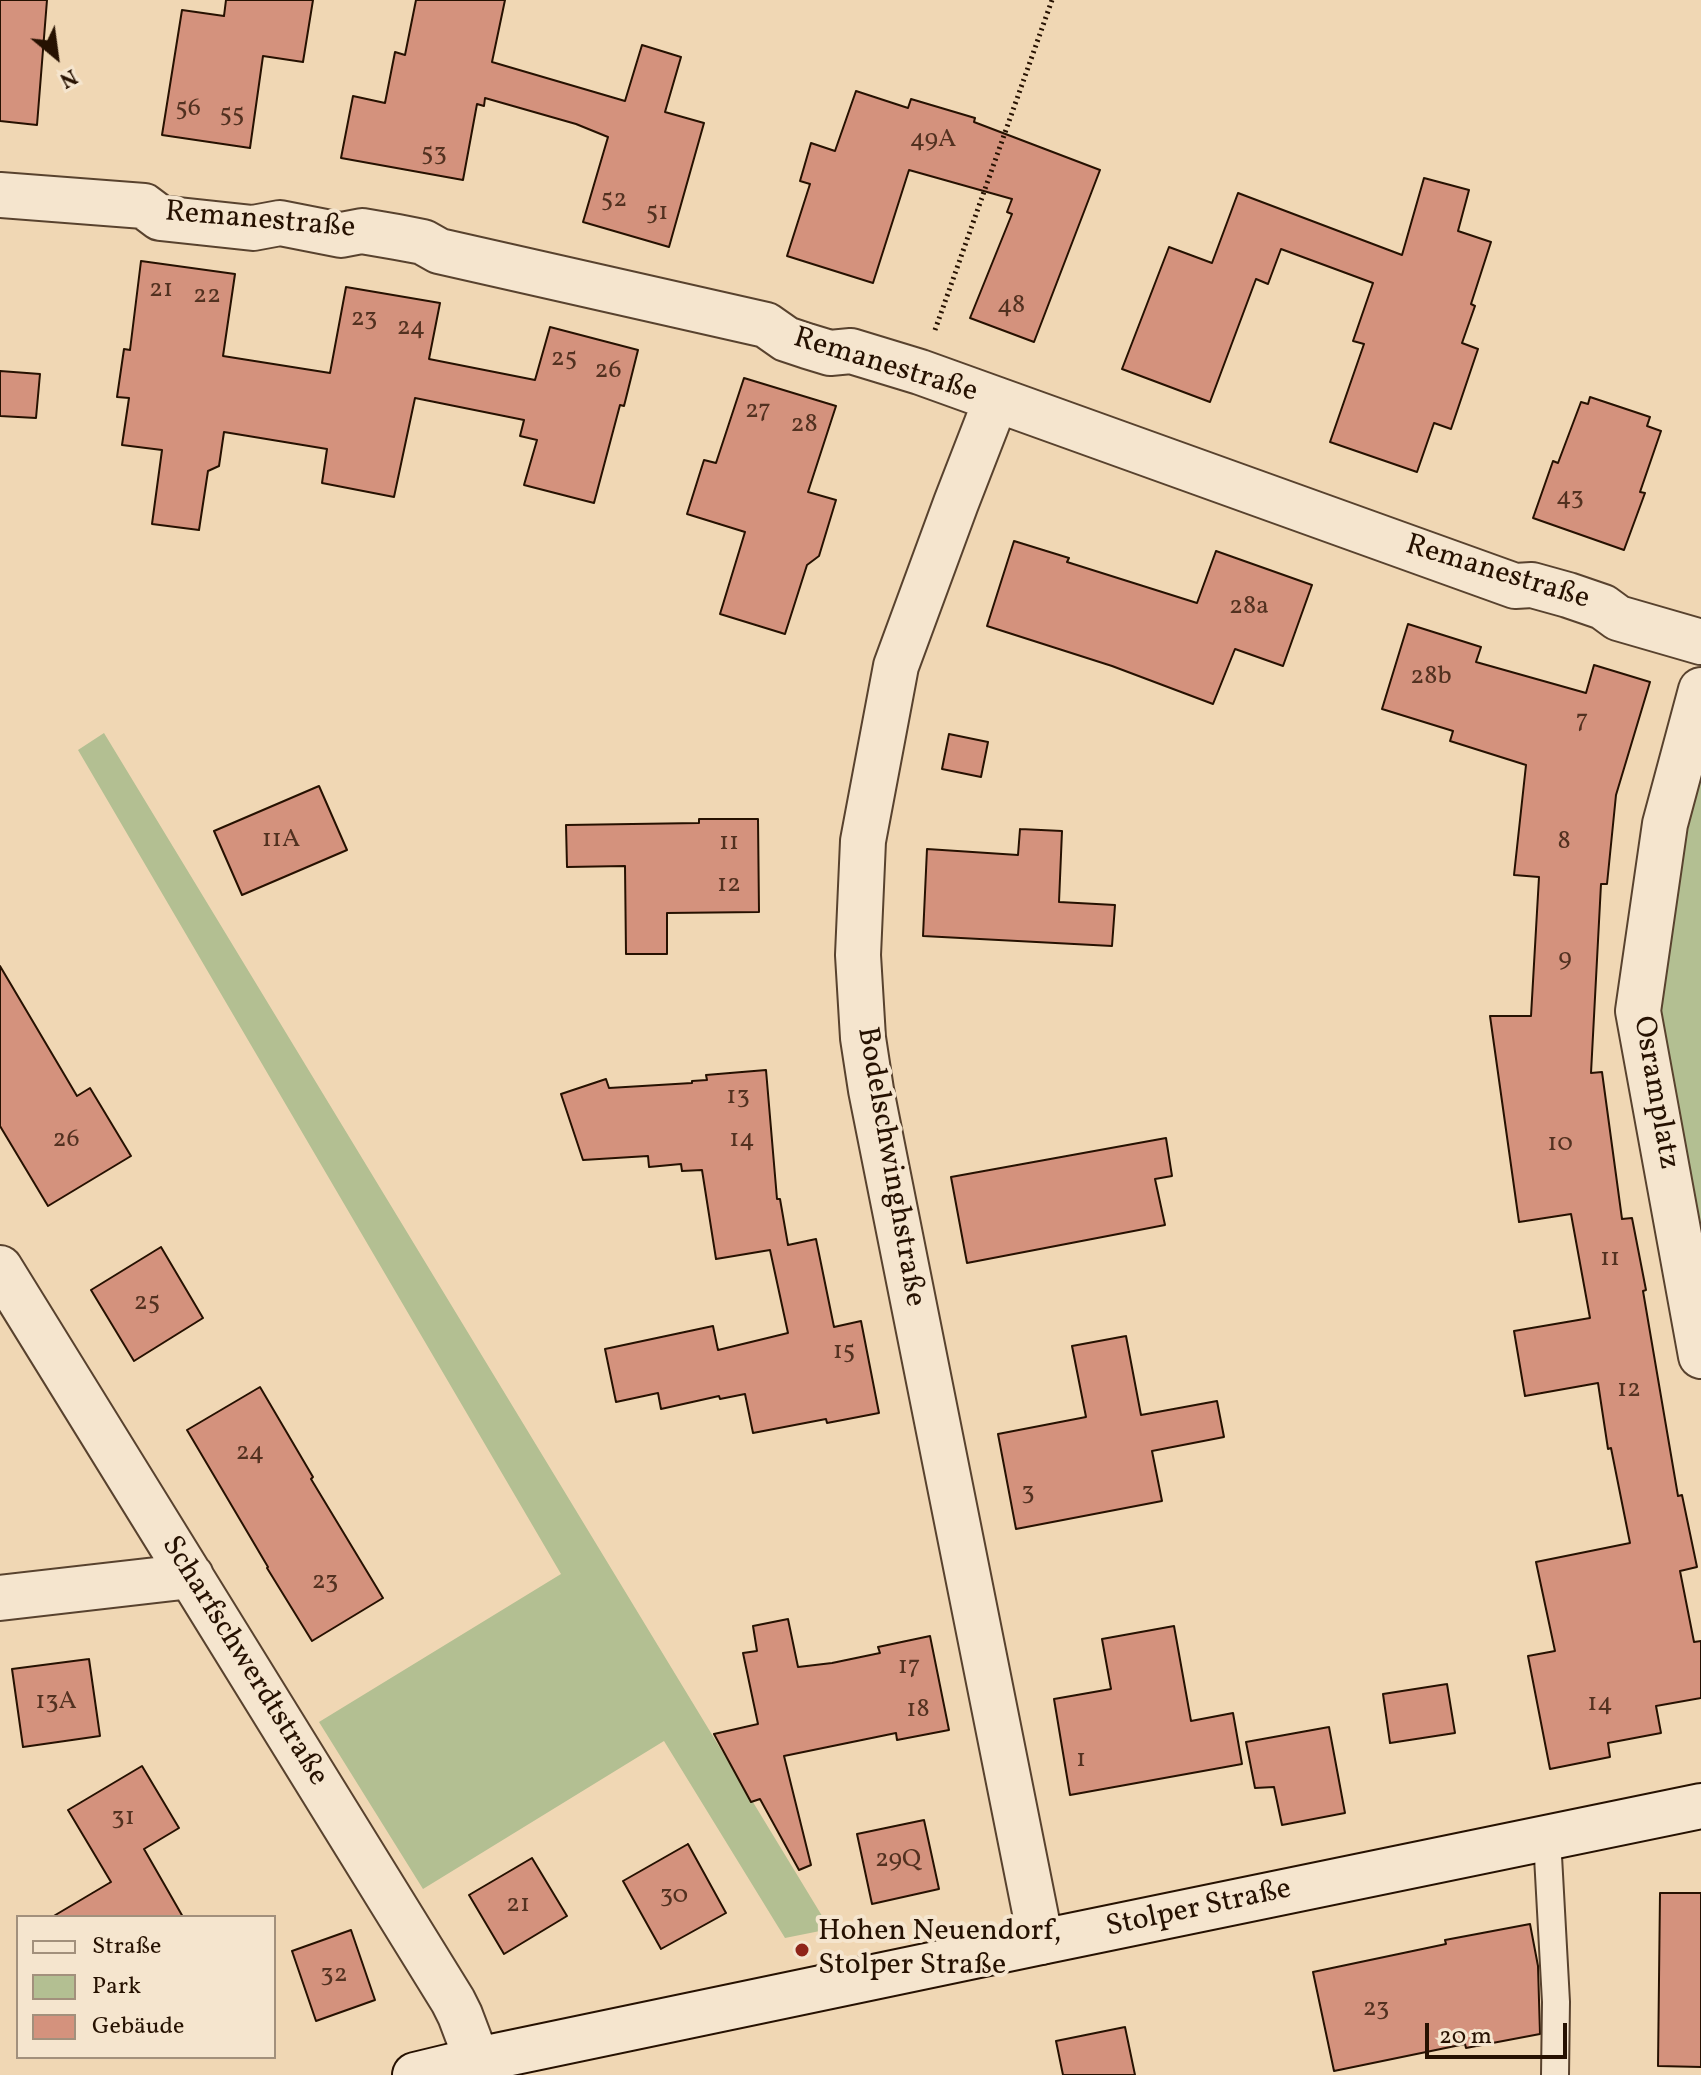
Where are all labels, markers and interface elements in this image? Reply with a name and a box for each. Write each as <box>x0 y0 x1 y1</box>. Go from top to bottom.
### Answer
north arrow <box>16 16 96 96</box>
text: N <box>53 60 82 95</box>
house number: 56 <box>175 94 201 126</box>
house number: 55 <box>219 100 245 132</box>
house number: 49A <box>910 125 956 157</box>
house number: 53 <box>421 139 447 171</box>
house number: 52 <box>601 185 627 217</box>
street label: Remanestraße <box>163 196 357 248</box>
house number: 51 <box>646 198 668 230</box>
house number: 21 <box>149 275 173 307</box>
house number: 22 <box>193 281 221 313</box>
house number: 48 <box>997 291 1025 323</box>
house number: 23 <box>351 304 377 336</box>
house number: 24 <box>397 313 425 345</box>
street label: Remanestraße <box>789 322 981 412</box>
house number: 25 <box>551 344 577 376</box>
house number: 26 <box>594 356 622 388</box>
house number: 27 <box>745 396 771 428</box>
house number: 28 <box>790 410 818 442</box>
house number: 43 <box>1556 483 1584 515</box>
street label: Remanestraße <box>1401 529 1593 619</box>
house number: 28a <box>1229 592 1269 624</box>
house number: 28b <box>1410 662 1452 694</box>
house number: 7 <box>1576 706 1588 738</box>
house number: 11A <box>262 825 300 857</box>
house number: 8 <box>1557 827 1571 859</box>
house number: 11 <box>719 828 739 860</box>
house number: 12 <box>717 870 741 902</box>
house number: 9 <box>1558 944 1572 976</box>
street label: Osramplatz <box>1623 1014 1685 1172</box>
street label: Bodelschwinghstraße <box>847 1024 931 1310</box>
house number: 13 <box>726 1082 750 1114</box>
house number: 26 <box>52 1125 80 1157</box>
house number: 14 <box>729 1125 755 1157</box>
house number: 10 <box>1547 1129 1573 1161</box>
house number: 11 <box>1600 1244 1620 1276</box>
house number: 25 <box>134 1288 160 1320</box>
house number: 15 <box>833 1337 855 1369</box>
house number: 12 <box>1617 1375 1641 1407</box>
house number: 24 <box>236 1438 264 1470</box>
house number: 3 <box>1021 1478 1035 1510</box>
street label: Scharfschwerdtstraße <box>152 1531 334 1793</box>
house number: 23 <box>312 1567 338 1599</box>
house number: 17 <box>898 1652 920 1684</box>
house number: 13A <box>35 1687 77 1719</box>
house number: 14 <box>1587 1689 1613 1721</box>
house number: 18 <box>906 1695 930 1727</box>
house number: 1 <box>1076 1745 1086 1777</box>
house number: 31 <box>111 1803 135 1835</box>
house number: 29Q <box>875 1845 921 1877</box>
street label: Stolper Straße <box>1103 1873 1295 1947</box>
house number: 30 <box>660 1881 688 1913</box>
house number: 21 <box>506 1890 530 1922</box>
legend <box>16 1915 276 2059</box>
place label: Hohen Neuendorf, Stolper Straße <box>818 1915 1061 1986</box>
text: Straße <box>92 1930 161 1964</box>
marker: Hohen Neuendorf, Stolper Straße <box>793 1941 811 1959</box>
house number: 32 <box>320 1960 348 1992</box>
text: Park <box>92 1970 141 2004</box>
house number: 23 <box>1363 1994 1389 2026</box>
scale bar <box>1429 2007 1571 2057</box>
text: Gebäude <box>92 2010 184 2044</box>
text: 20 m <box>1439 2020 1492 2054</box>

